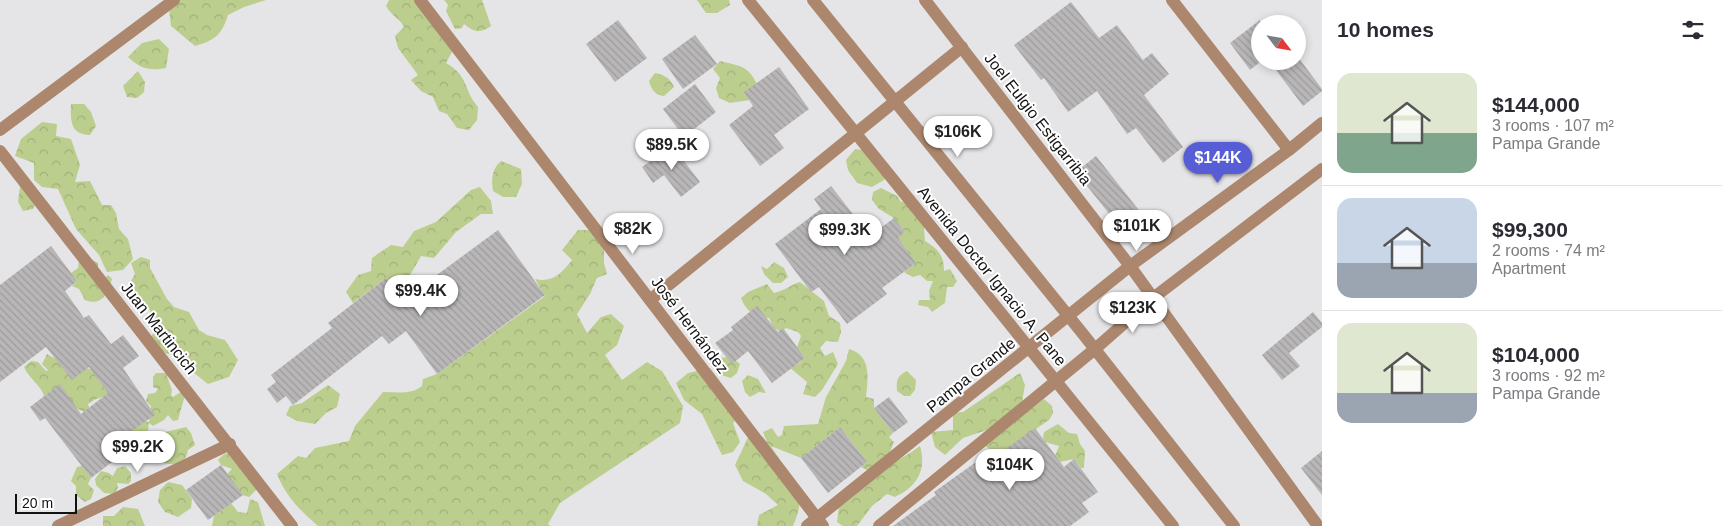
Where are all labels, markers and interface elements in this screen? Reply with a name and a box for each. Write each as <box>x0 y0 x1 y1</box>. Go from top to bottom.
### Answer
north arrow <box>1251 15 1306 70</box>
map controls <box>1251 15 1306 70</box>
icon: filters <box>1679 16 1707 44</box>
text: 10 homes <box>1337 18 1434 41</box>
street label: Joel Eulgio Estigarribia <box>981 50 1095 188</box>
icon: home <box>1377 93 1437 153</box>
text: $144,000 <box>1492 93 1580 116</box>
pin: $106K <box>923 116 993 158</box>
text: 3 rooms · 107 m² <box>1492 117 1614 134</box>
text: $106K <box>934 123 982 140</box>
pin: $89.5K <box>631 128 713 171</box>
text: Pampa Grande <box>1492 135 1601 152</box>
text: $89.5K <box>646 136 698 153</box>
pin: $144K <box>1183 142 1253 184</box>
text: $144K <box>1194 149 1242 166</box>
street label: Avenida Doctor Ignacio A. Pane <box>914 183 1070 369</box>
pin: $101K <box>1102 210 1172 252</box>
pin: $82K <box>603 212 663 255</box>
pin: $99.3K <box>804 214 886 256</box>
text: $101K <box>1113 217 1161 234</box>
icon: home <box>1377 218 1437 278</box>
text: $99,300 <box>1492 218 1568 241</box>
text: $82K <box>614 220 652 237</box>
text: $99.3K <box>819 221 871 238</box>
text: 2 rooms · 74 m² <box>1492 242 1605 259</box>
text: Apartment <box>1492 260 1566 277</box>
street label: José Hernández <box>648 273 732 377</box>
pin: $99.4K <box>380 274 462 317</box>
street label: Juan Martincich <box>118 279 200 377</box>
text: $99.4K <box>395 282 447 299</box>
pin: $123K <box>1098 292 1168 334</box>
text: $123K <box>1109 299 1157 316</box>
street label: Pampa Grande <box>923 334 1019 416</box>
icon: home <box>1377 343 1437 403</box>
text: $104,000 <box>1492 343 1580 366</box>
text: 3 rooms · 92 m² <box>1492 367 1605 384</box>
text: Pampa Grande <box>1492 385 1601 402</box>
pin: $99.2K <box>97 430 179 473</box>
text: $99.2K <box>112 438 164 455</box>
pin: $104K <box>975 448 1045 491</box>
text: $104K <box>986 456 1034 473</box>
scale bar <box>15 491 78 514</box>
text: 20 m <box>22 495 53 511</box>

